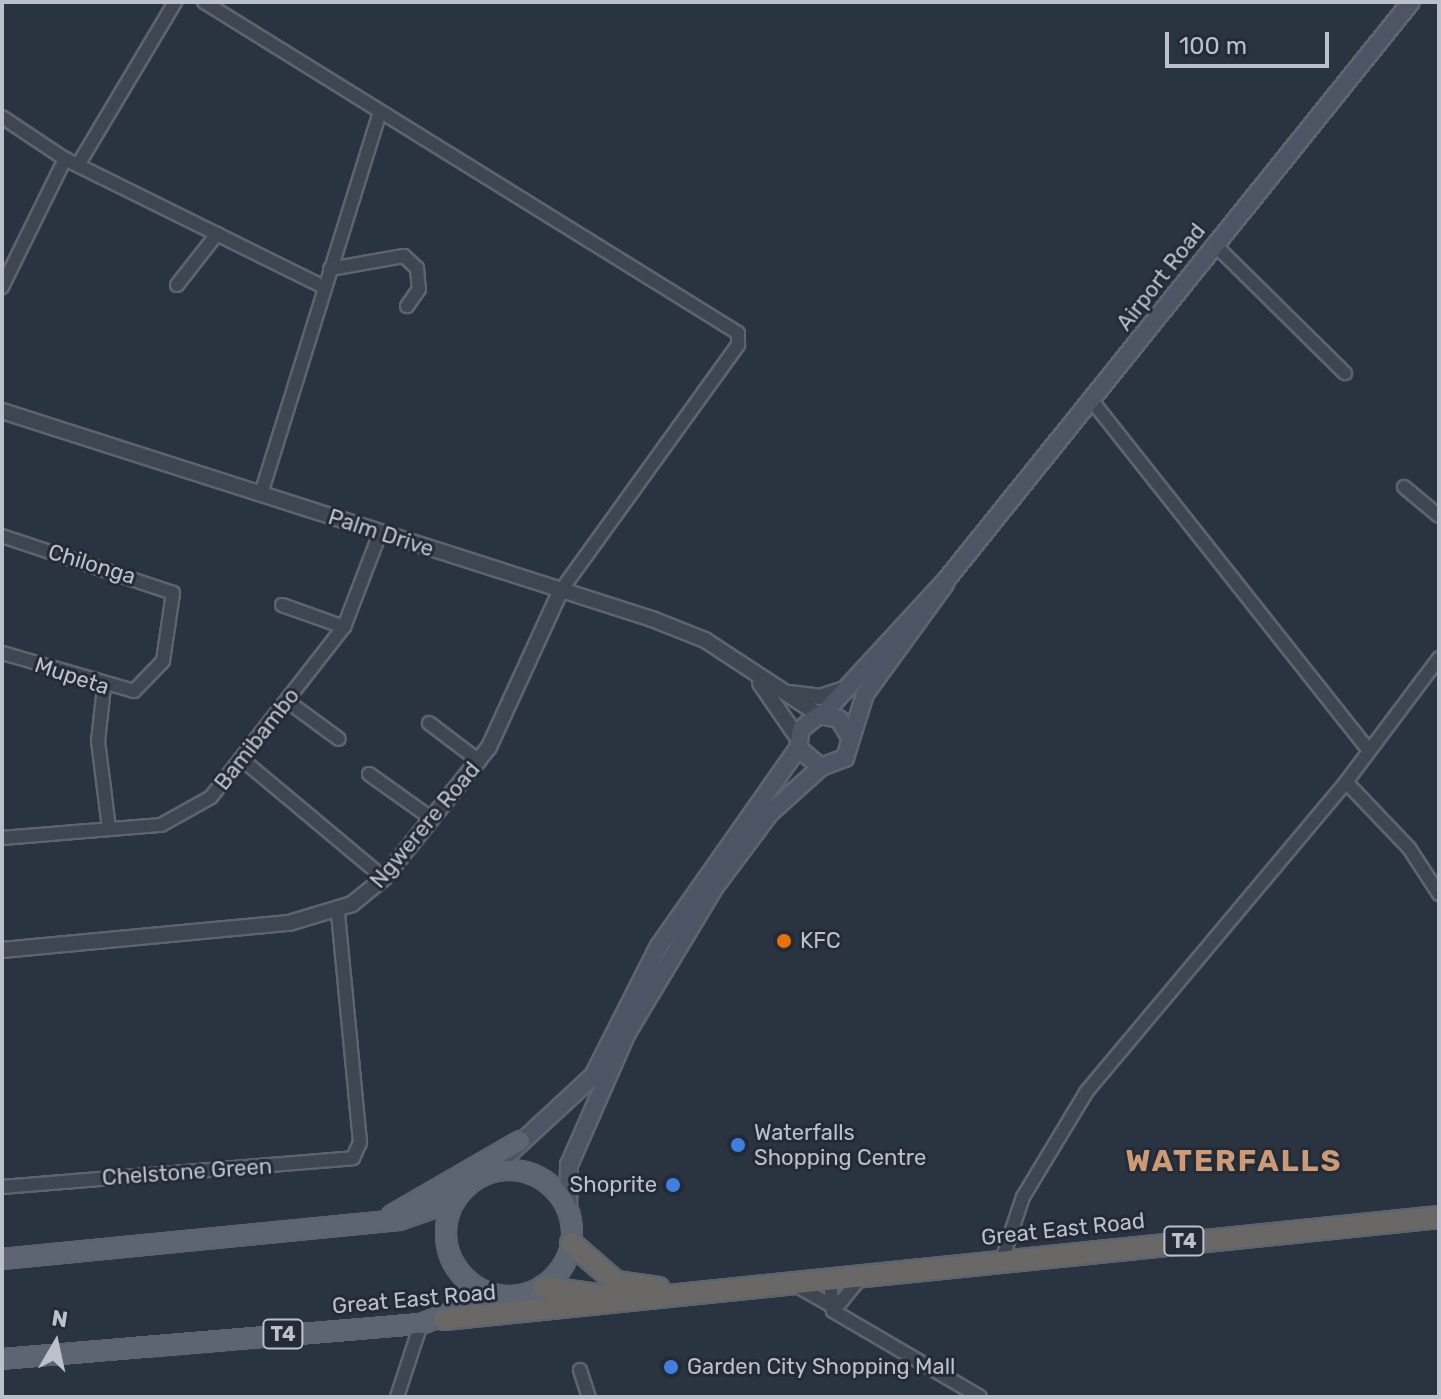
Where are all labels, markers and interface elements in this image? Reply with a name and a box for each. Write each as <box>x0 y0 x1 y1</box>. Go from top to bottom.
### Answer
scale bar <box>1169 16 1333 66</box>
text: 100 m <box>1179 32 1247 60</box>
street label: Airport Road <box>1111 218 1211 336</box>
street label: Palm Drive <box>325 504 437 562</box>
street label: Chilonga <box>45 538 139 590</box>
street label: Mupeta <box>31 652 113 700</box>
street label: Bamibambo <box>209 683 305 795</box>
street label: Ngwerere Road <box>365 757 485 893</box>
place label: KFC <box>800 928 841 954</box>
marker: KFC <box>775 932 793 950</box>
place label: Waterfalls Shopping Centre <box>754 1119 926 1170</box>
marker: Waterfalls Shopping Centre <box>729 1136 747 1154</box>
district label: WATERFALLS <box>1126 1143 1342 1179</box>
street label: Chelstone Green <box>101 1153 273 1191</box>
place label: Shoprite <box>570 1172 657 1198</box>
marker: Shoprite <box>664 1176 682 1194</box>
street label: Great East Road <box>980 1207 1146 1251</box>
road number: T4 <box>1162 1225 1206 1257</box>
street label: Great East Road <box>331 1279 497 1319</box>
north arrow <box>16 1303 96 1383</box>
text: N <box>50 1304 70 1333</box>
road number: T4 <box>261 1318 305 1350</box>
place label: Garden City Shopping Mall <box>687 1354 956 1380</box>
marker: Garden City Shopping Mall <box>662 1358 680 1376</box>

